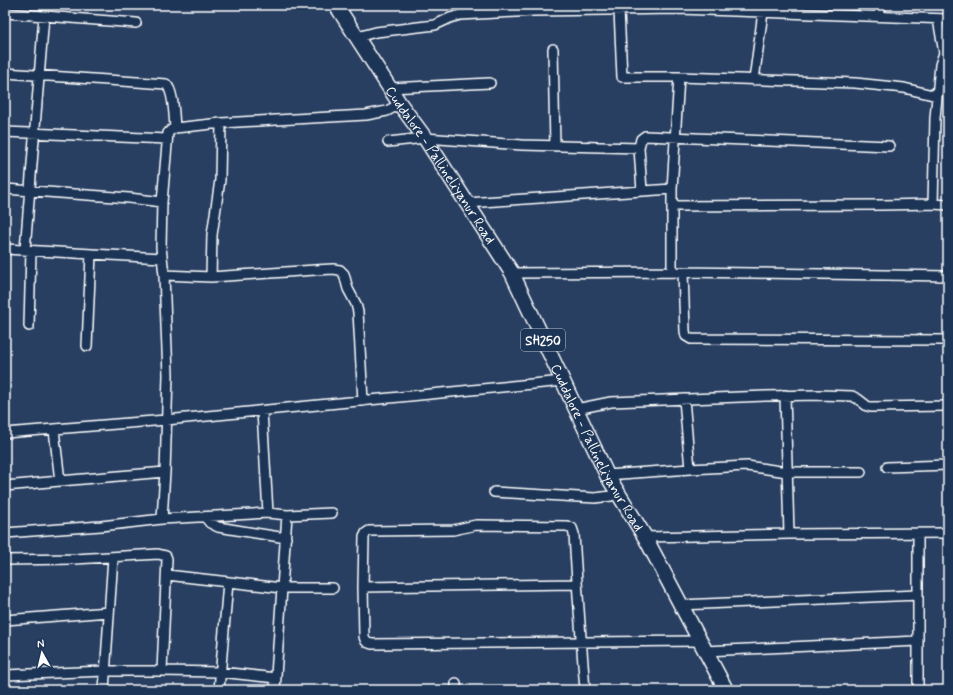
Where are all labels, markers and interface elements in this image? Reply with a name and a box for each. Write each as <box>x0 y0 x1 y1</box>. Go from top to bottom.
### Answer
street label: Cuddalore - Pallineliyanur Road <box>381 83 499 248</box>
road number: SH250 <box>521 329 565 351</box>
street label: Cuddalore - Pallineliyanur Road <box>546 361 647 535</box>
north arrow <box>22 633 62 673</box>
text: N <box>36 637 45 652</box>

